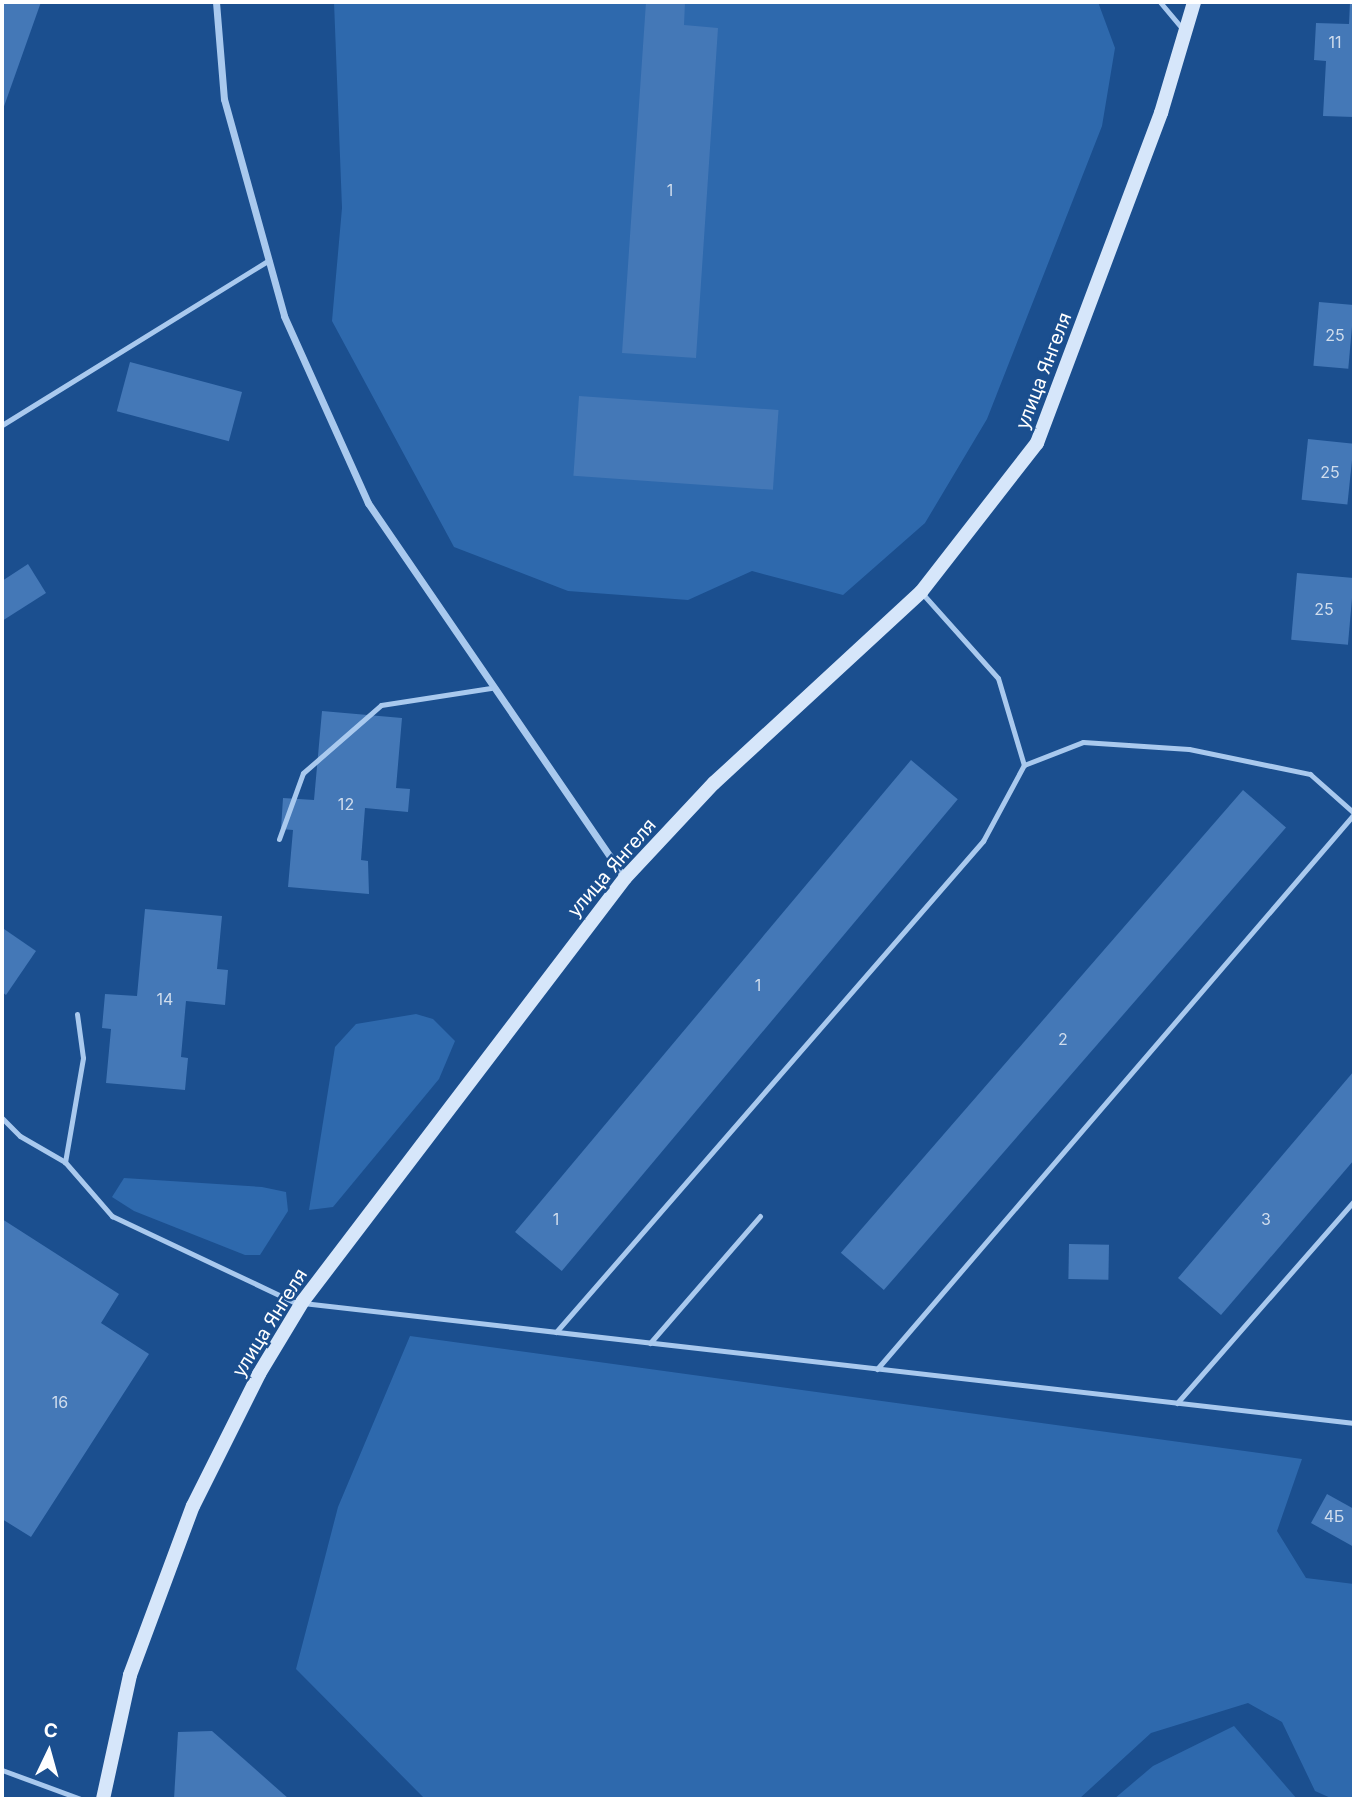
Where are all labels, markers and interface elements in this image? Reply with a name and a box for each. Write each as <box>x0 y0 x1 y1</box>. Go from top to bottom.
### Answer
house number: 11 <box>1328 32 1342 52</box>
house number: 1 <box>667 180 673 200</box>
street label: улица Янгеля <box>1011 309 1077 433</box>
house number: 25 <box>1325 325 1345 345</box>
house number: 25 <box>1320 462 1340 482</box>
house number: 25 <box>1314 599 1334 619</box>
house number: 12 <box>338 794 354 814</box>
street label: улица Янгеля <box>563 814 661 922</box>
house number: 1 <box>755 975 761 995</box>
house number: 14 <box>157 989 173 1009</box>
house number: 2 <box>1058 1029 1068 1049</box>
house number: 1 <box>553 1209 559 1229</box>
house number: 3 <box>1261 1209 1271 1229</box>
street label: улица Янгеля <box>228 1265 312 1381</box>
house number: 16 <box>52 1392 68 1412</box>
house number: 4Б <box>1324 1506 1344 1526</box>
north arrow <box>14 1717 84 1787</box>
text: С <box>43 1719 59 1743</box>

